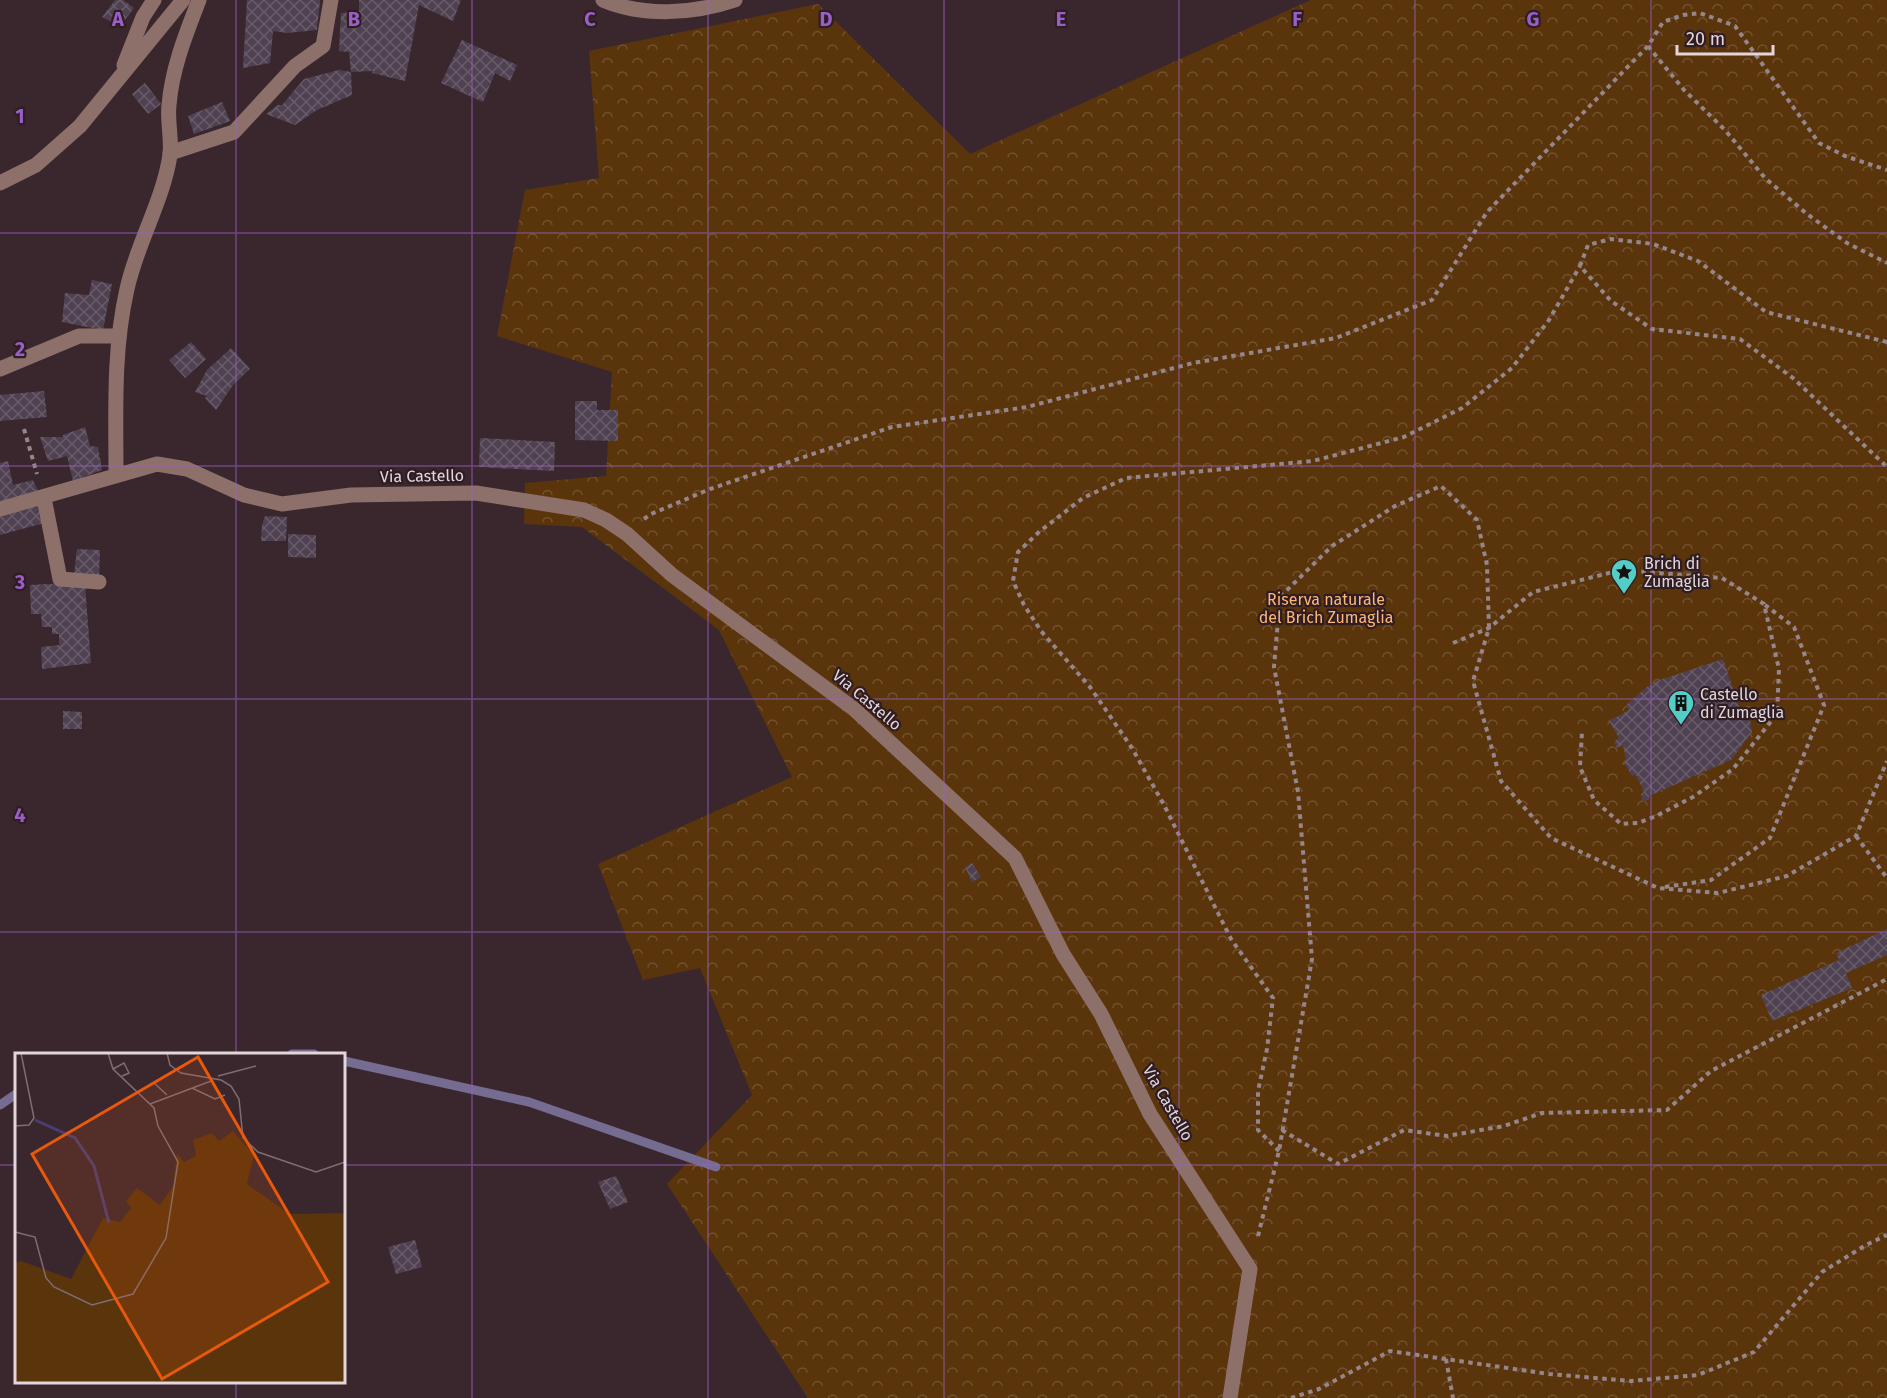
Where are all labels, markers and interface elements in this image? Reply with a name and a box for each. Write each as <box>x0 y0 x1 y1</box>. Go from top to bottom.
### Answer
text: A <box>111 7 125 31</box>
text: B <box>348 7 360 31</box>
text: C <box>584 7 596 31</box>
text: D <box>819 7 833 31</box>
text: E <box>1056 7 1066 31</box>
text: F <box>1292 7 1302 31</box>
text: G <box>1527 7 1539 31</box>
scale bar <box>1677 18 1773 56</box>
text: 20 m <box>1686 28 1725 50</box>
text: 1 <box>15 104 25 128</box>
text: 2 <box>15 337 25 361</box>
street label: Via Castello <box>380 466 464 486</box>
place label: Brich di Zumaglia <box>1644 554 1710 591</box>
place icon: Brich di Zumaglia <box>1609 557 1639 595</box>
text: 3 <box>14 570 25 594</box>
park label: Riserva naturale del Brich Zumaglia <box>1259 590 1393 627</box>
street label: Via Castello <box>829 666 905 734</box>
place label: Castello di Zumaglia <box>1700 685 1784 722</box>
building icon: Castello di Zumaglia <box>1666 688 1696 726</box>
text: 4 <box>14 803 26 827</box>
inset map <box>15 1053 345 1383</box>
street label: Via Castello <box>1139 1062 1197 1144</box>

